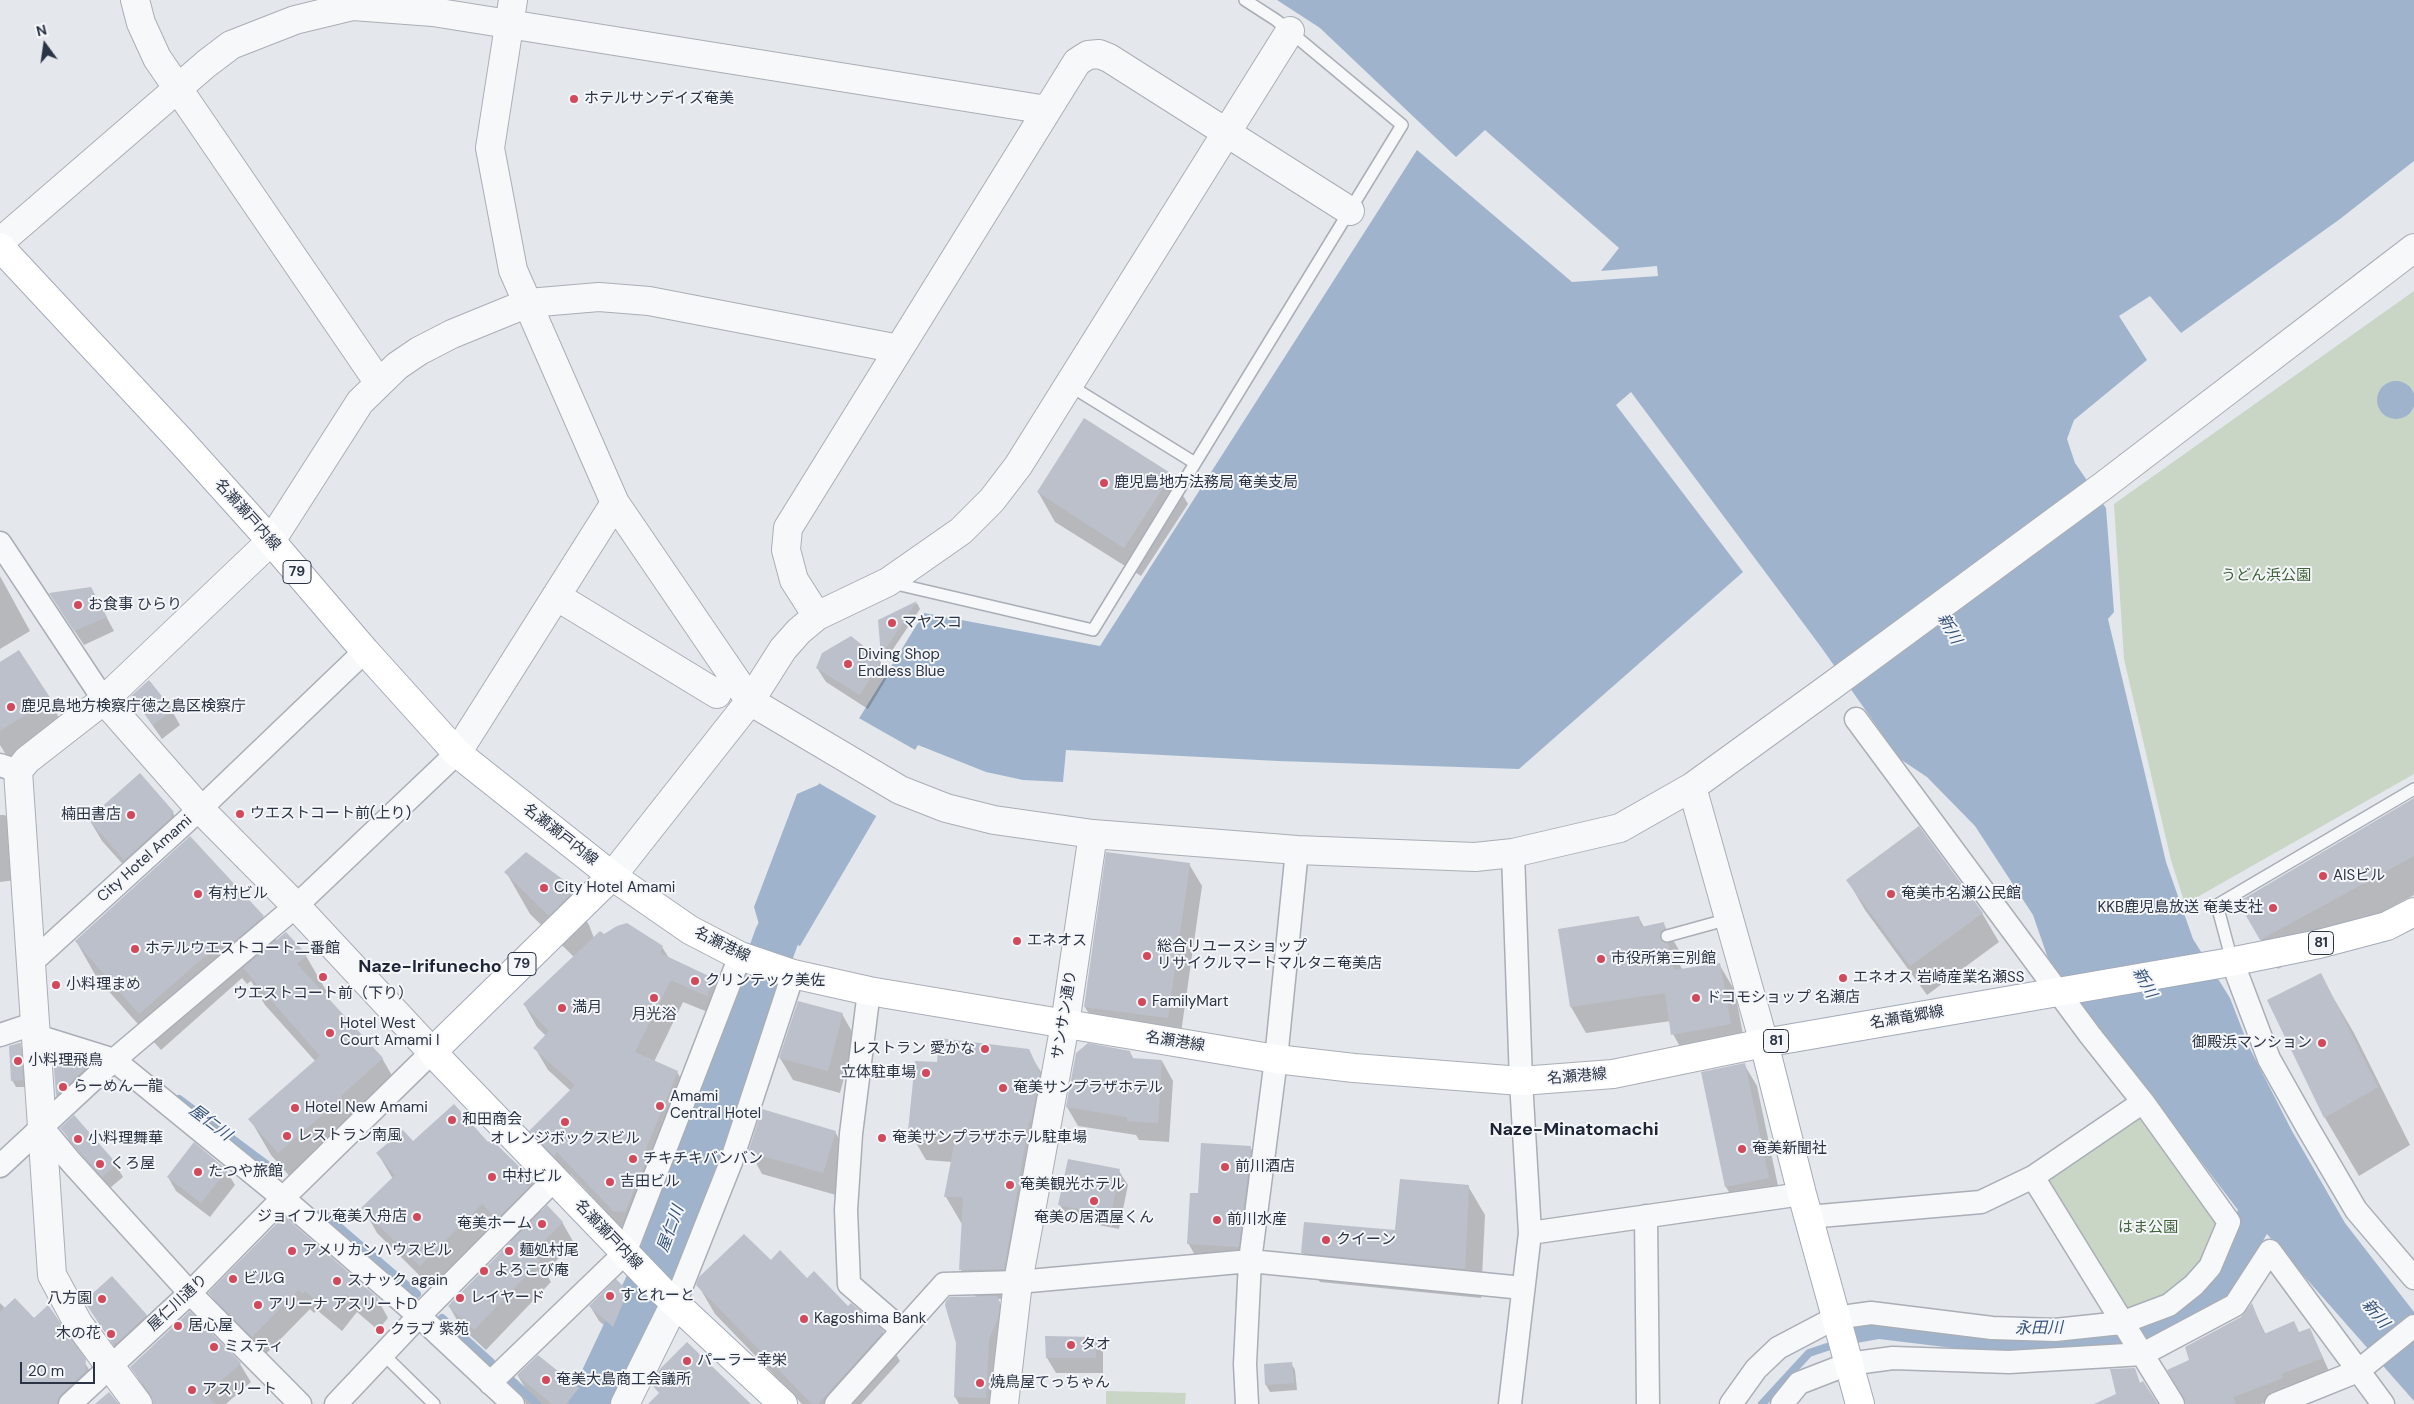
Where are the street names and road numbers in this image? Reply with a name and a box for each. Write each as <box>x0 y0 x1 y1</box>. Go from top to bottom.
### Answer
street label: 名瀬瀬戸内線 <box>210 476 284 554</box>
road number: 79 <box>283 560 311 584</box>
street label: 名瀬瀬戸内線 <box>519 800 601 870</box>
street label: City Hotel Amami <box>94 812 196 906</box>
street label: 名瀬港線 <box>691 924 753 966</box>
road number: 81 <box>2308 931 2334 954</box>
road number: 79 <box>508 952 536 976</box>
street label: サンサン通り <box>1049 969 1081 1061</box>
street label: 名瀬竜郷線 <box>1869 1003 1945 1033</box>
street label: 名瀬港線 <box>1144 1028 1206 1056</box>
road number: 81 <box>1764 1030 1788 1052</box>
street label: 名瀬港線 <box>1546 1065 1608 1089</box>
street label: 名瀬瀬戸内線 <box>570 1196 646 1274</box>
street label: 屋仁川通り <box>144 1271 212 1335</box>

